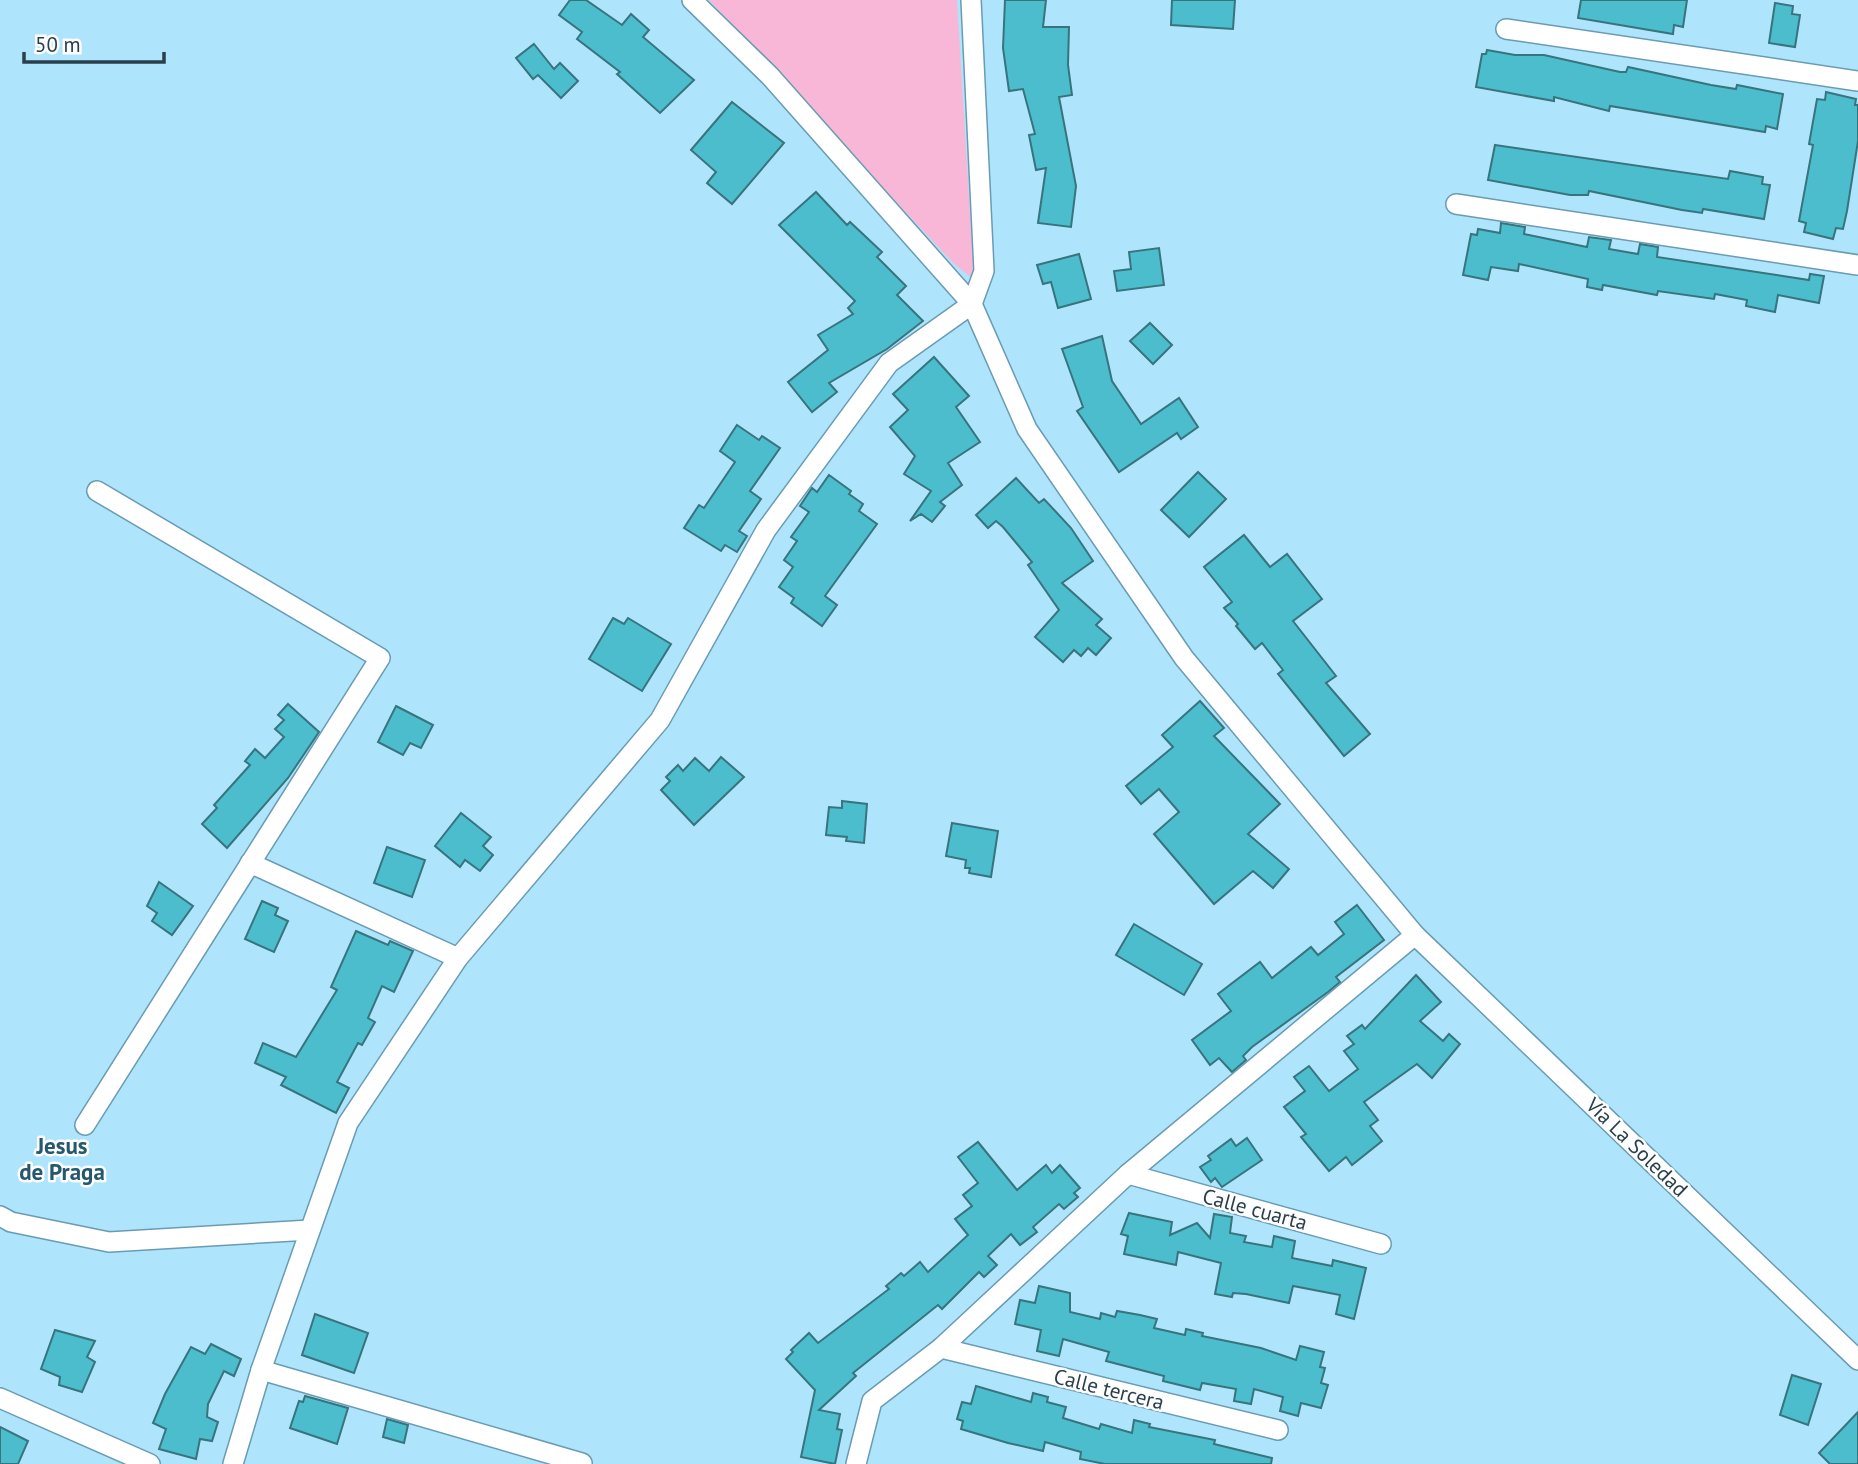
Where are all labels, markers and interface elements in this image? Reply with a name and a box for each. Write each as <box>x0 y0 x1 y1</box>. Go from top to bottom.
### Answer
scale bar <box>24 21 164 65</box>
text: 50 m <box>35 31 81 58</box>
street label: Vía La Soledad <box>1580 1091 1694 1202</box>
district label: Jesus de Praga <box>19 1131 105 1186</box>
street label: Calle cuarta <box>1200 1182 1310 1236</box>
street label: Calle tercera <box>1051 1362 1167 1416</box>

